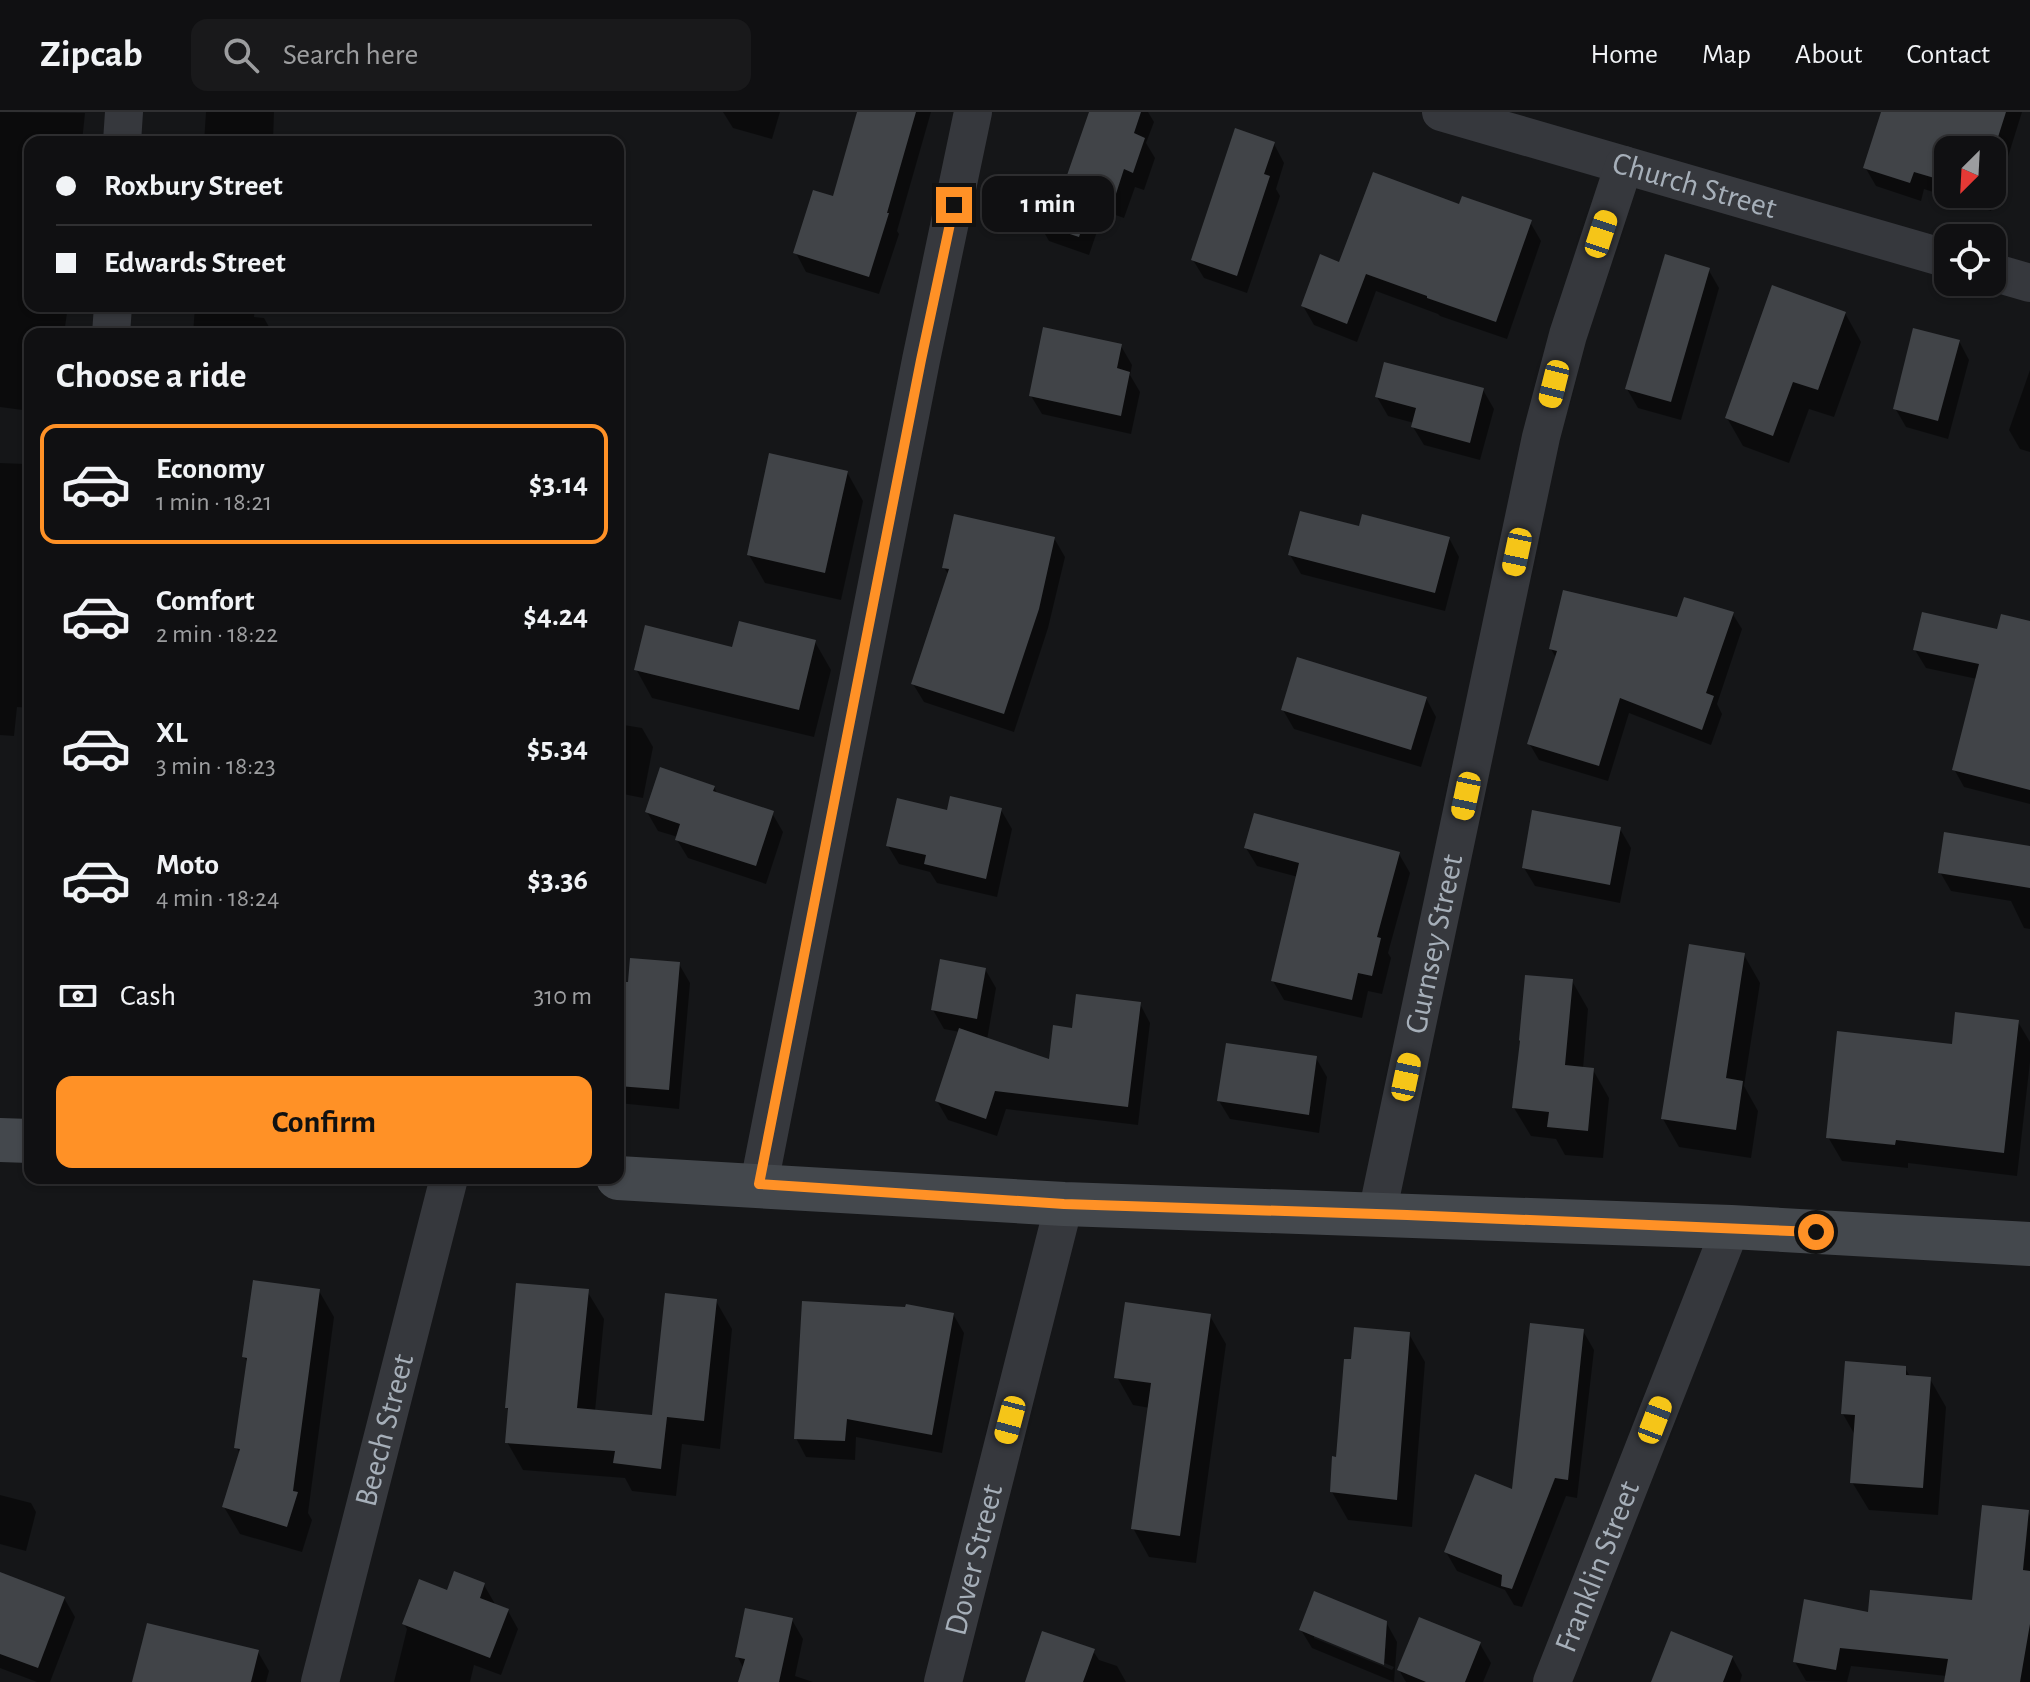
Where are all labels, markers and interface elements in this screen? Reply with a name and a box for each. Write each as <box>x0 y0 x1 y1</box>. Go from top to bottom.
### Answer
search box <box>191 19 751 91</box>
icon: search <box>219 33 263 77</box>
text: Zipcab <box>40 36 143 74</box>
text: Search here <box>283 40 418 70</box>
text: Home <box>1591 41 1658 69</box>
text: Map <box>1702 41 1751 69</box>
text: About <box>1795 41 1863 69</box>
text: Contact <box>1907 41 1990 69</box>
north arrow <box>1934 136 2006 208</box>
map controls <box>1934 136 2006 296</box>
street label: Church Street <box>1609 147 1780 224</box>
text: Roxbury Street <box>104 171 283 201</box>
callout: 1 min <box>982 177 1114 233</box>
route end <box>936 187 972 223</box>
text: 1 min <box>1021 191 1075 217</box>
car <box>1582 207 1620 261</box>
button: locate <box>1934 224 2006 296</box>
text: Edwards Street <box>104 248 286 278</box>
text: Choose a ride <box>56 358 246 394</box>
car <box>1537 358 1571 410</box>
icon: car <box>60 448 132 520</box>
text: Economy <box>156 454 265 484</box>
text: $3.14 <box>529 469 588 499</box>
text: 1 min · 18:21 <box>156 489 272 515</box>
car <box>1500 526 1534 578</box>
icon: car <box>60 580 132 652</box>
text: Comfort <box>156 586 255 616</box>
text: $4.24 <box>523 601 588 631</box>
text: 2 min · 18:22 <box>156 621 278 647</box>
icon: car <box>60 712 132 784</box>
text: XL <box>156 718 188 748</box>
text: $5.34 <box>527 733 588 763</box>
text: 3 min · 18:23 <box>156 753 276 779</box>
car <box>1449 770 1483 822</box>
icon: car <box>60 844 132 916</box>
text: Moto <box>156 850 219 880</box>
street label: Gurnsey Street <box>1400 851 1468 1036</box>
text: $3.36 <box>527 865 588 895</box>
text: 4 min · 18:24 <box>156 885 279 911</box>
icon: cash <box>56 974 100 1018</box>
text: Cash <box>120 981 176 1011</box>
text: 310 m <box>534 983 592 1009</box>
car <box>1389 1051 1423 1103</box>
button: Confirm <box>56 1076 592 1168</box>
route start <box>1798 1214 1834 1250</box>
street label: Beech Street <box>350 1351 419 1510</box>
car <box>1635 1393 1675 1447</box>
car <box>992 1394 1028 1446</box>
street label: Franklin Street <box>1549 1476 1645 1657</box>
street label: Dover Street <box>939 1481 1008 1639</box>

